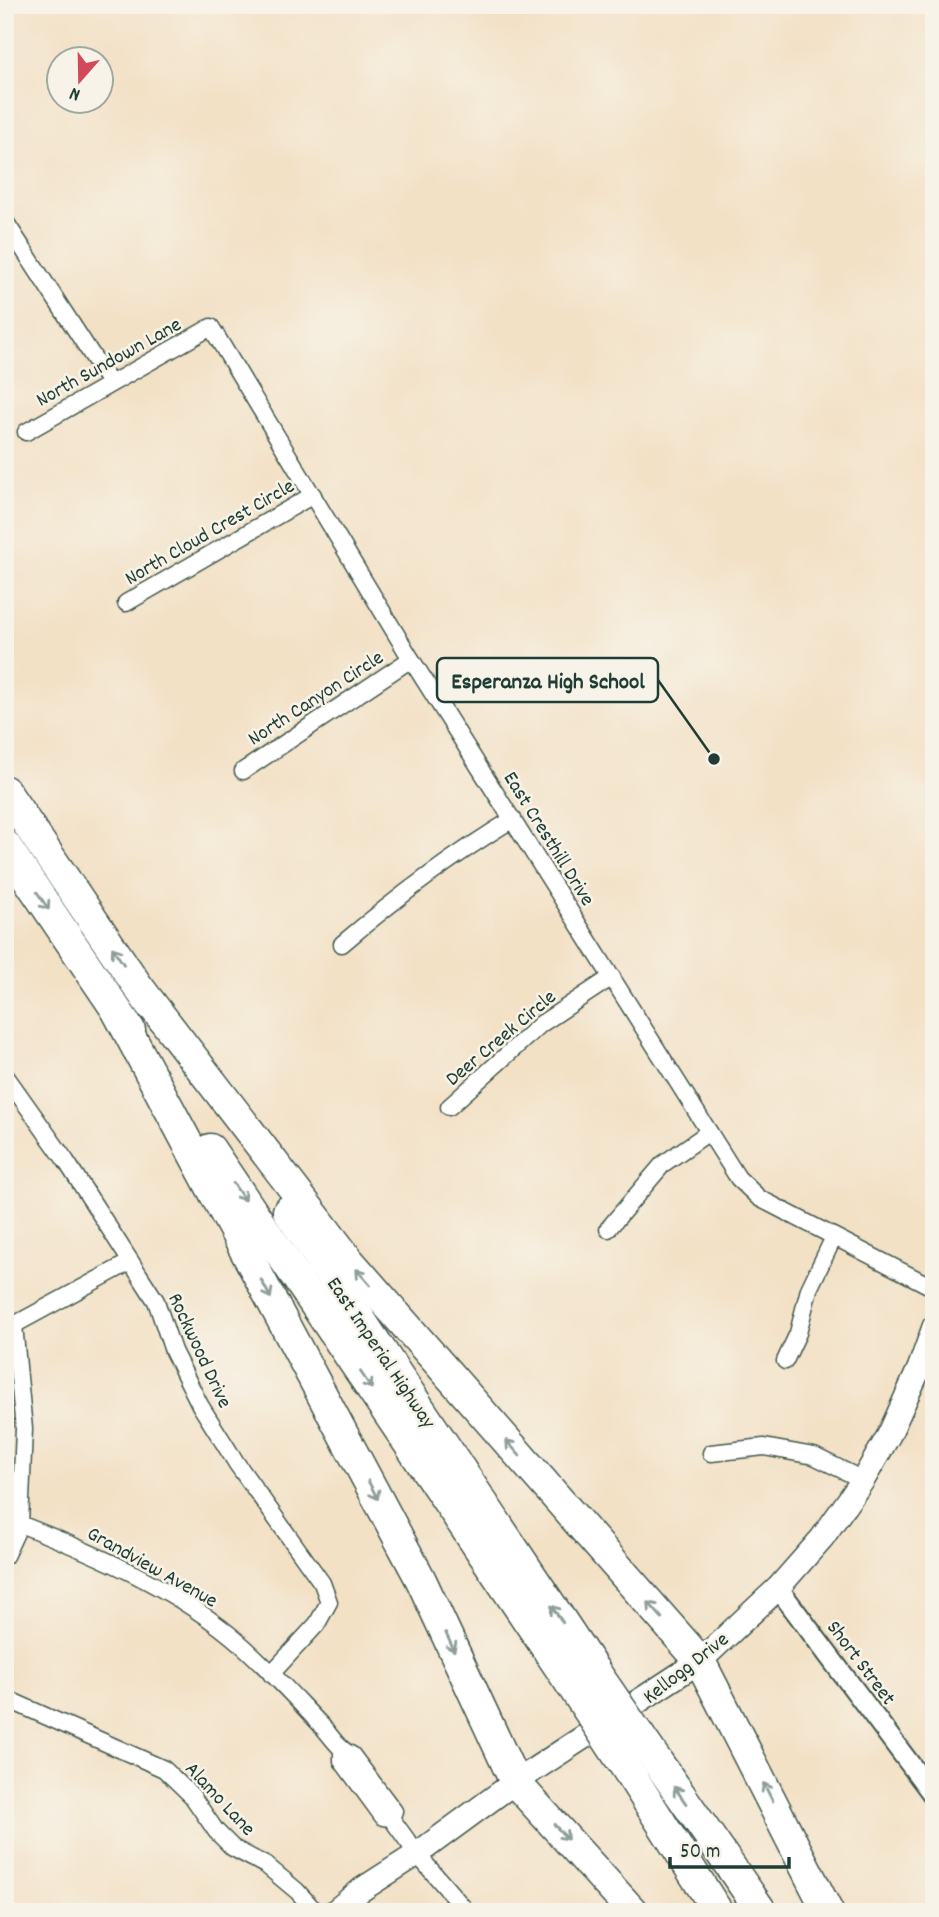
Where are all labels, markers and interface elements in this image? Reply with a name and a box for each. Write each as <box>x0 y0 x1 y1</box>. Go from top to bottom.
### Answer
north arrow <box>46 46 116 116</box>
text: N <box>66 78 84 107</box>
street label: North Sundown Lane <box>31 311 188 416</box>
street label: North Cloud Crest Circle <box>120 473 301 594</box>
street label: North Canyon Circle <box>243 644 391 755</box>
callout: Esperanza High School <box>437 658 658 702</box>
text: Esperanza High School <box>451 667 645 700</box>
street label: East Cresthill Drive <box>494 767 601 913</box>
one-way arrow <box>36 891 50 910</box>
one-way arrow <box>111 947 125 966</box>
street label: Deer Creek Circle <box>440 984 564 1095</box>
one-way arrow <box>232 1181 246 1201</box>
one-way arrow <box>355 1269 372 1286</box>
street label: East Imperial Highway <box>318 1272 442 1436</box>
one-way arrow <box>259 1279 273 1299</box>
street label: Rockwood Drive <box>158 1289 238 1414</box>
one-way arrow <box>358 1370 373 1389</box>
one-way arrow <box>505 1440 522 1457</box>
one-way arrow <box>367 1479 380 1500</box>
street label: Grandview Avenue <box>81 1520 222 1617</box>
one-way arrow <box>647 1601 663 1619</box>
one-way arrow <box>550 1605 564 1624</box>
street label: Short Street <box>818 1615 902 1713</box>
street label: Kellogg Drive <box>637 1626 736 1713</box>
one-way arrow <box>444 1631 457 1652</box>
street label: Alamo Lane <box>176 1756 261 1844</box>
one-way arrow <box>760 1782 774 1803</box>
one-way arrow <box>673 1786 687 1806</box>
one-way arrow <box>553 1823 569 1841</box>
scale bar <box>670 1826 788 1870</box>
text: 50 m <box>680 1838 720 1868</box>

